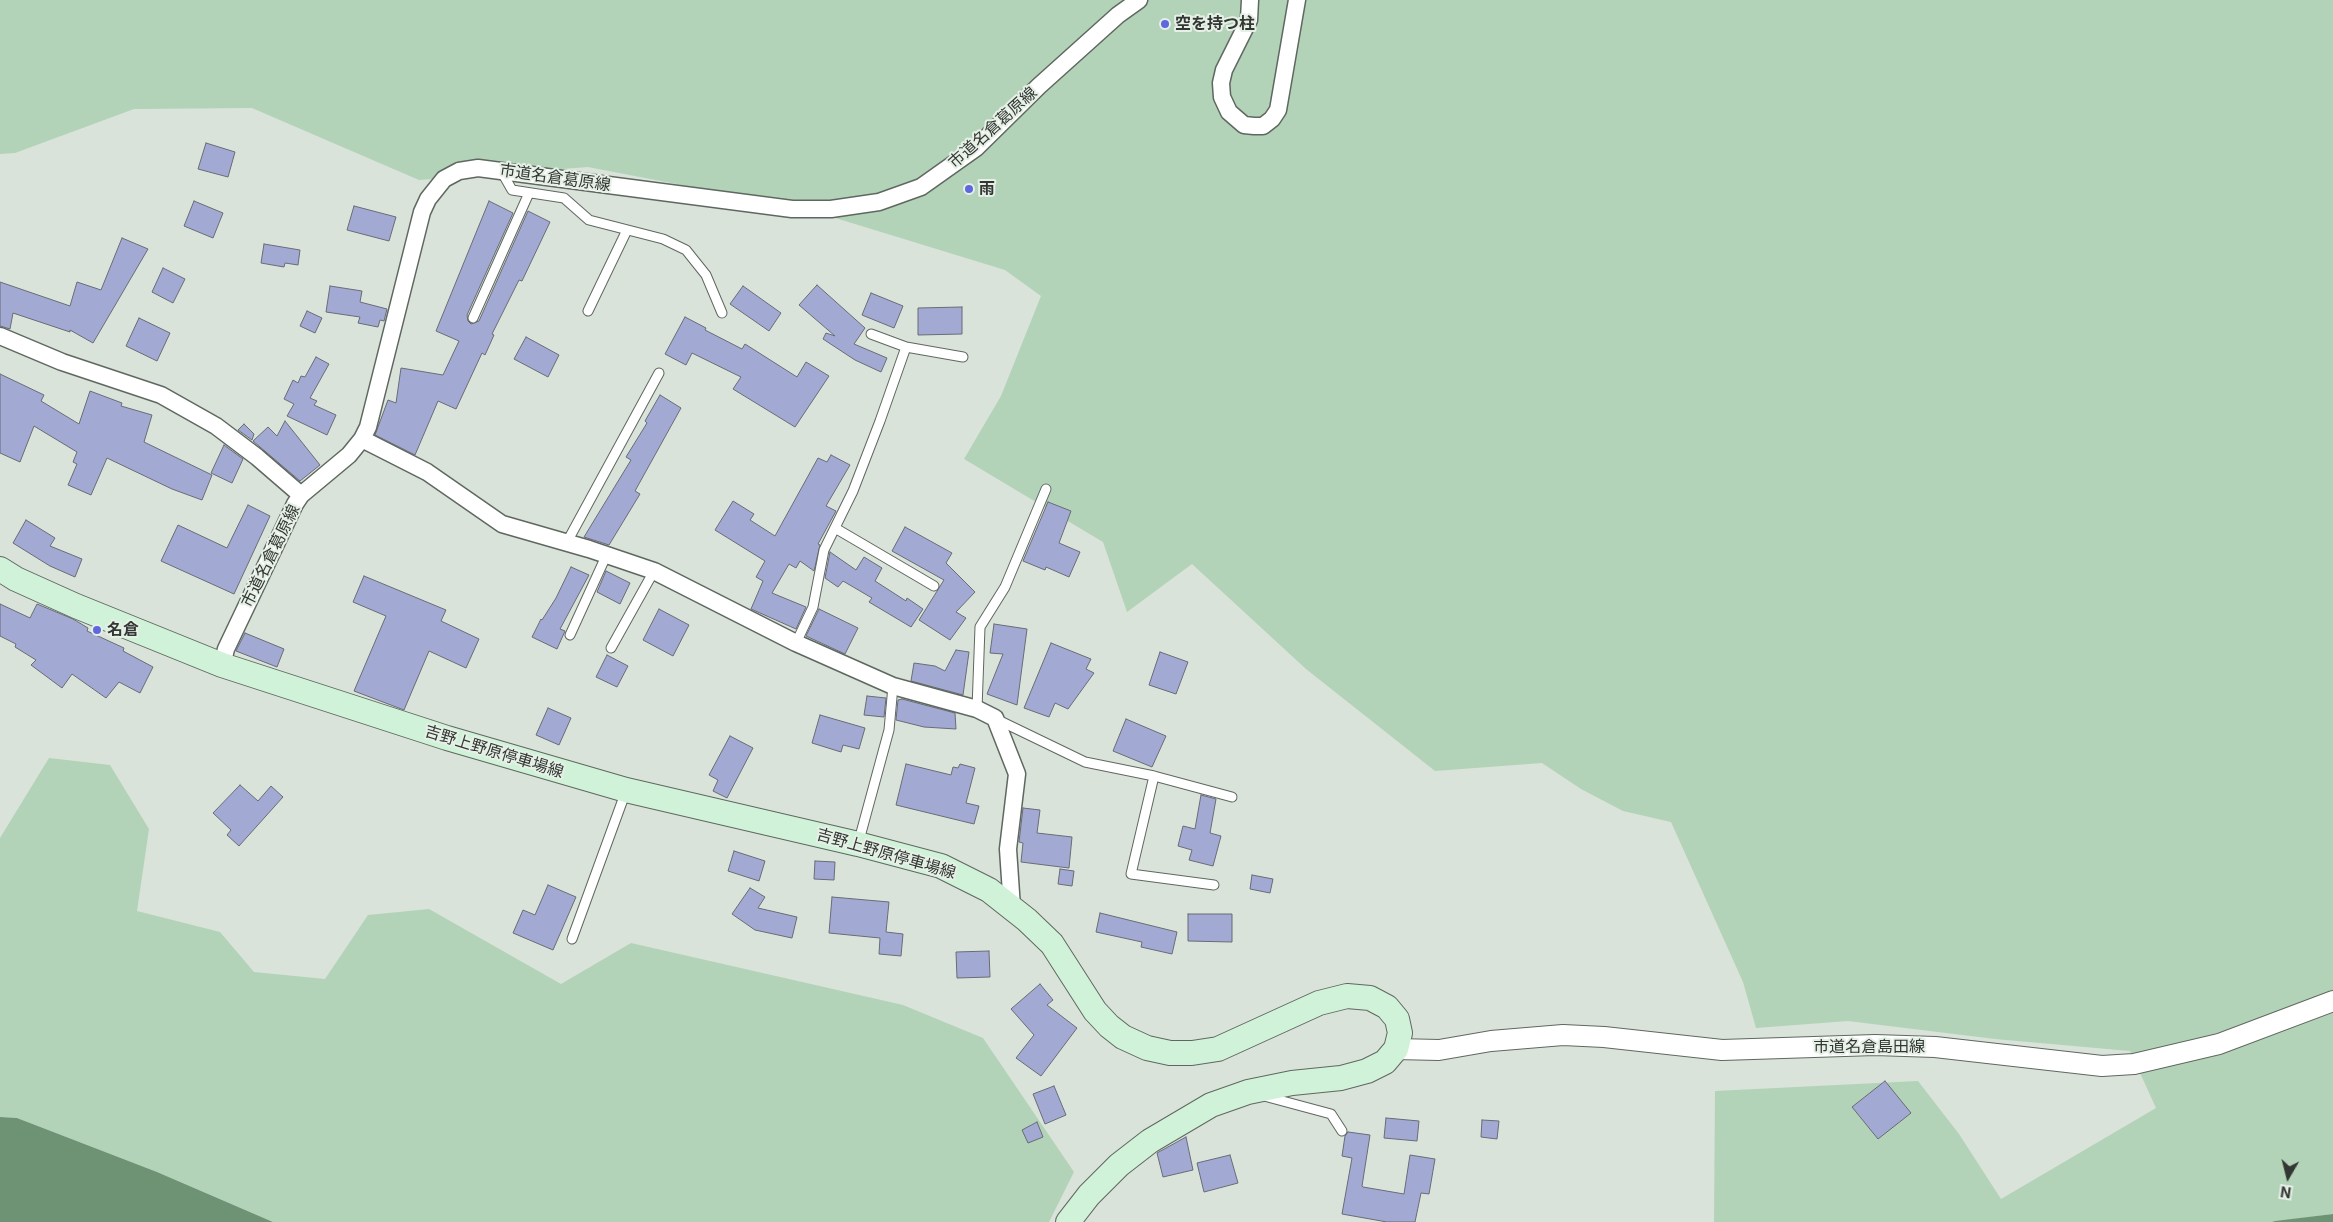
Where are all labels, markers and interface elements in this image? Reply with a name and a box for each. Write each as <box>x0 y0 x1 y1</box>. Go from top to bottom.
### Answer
place label: 空を持つ柱 <box>1175 14 1255 34</box>
marker: 空を持つ柱 <box>1159 18 1171 30</box>
street label: 市道名倉葛原線 <box>945 83 1041 173</box>
street label: 市道名倉葛原線 <box>498 161 612 195</box>
place label: 雨 <box>979 179 995 199</box>
marker: 雨 <box>963 183 975 195</box>
street label: 市道名倉葛原線 <box>238 501 304 611</box>
place label: 名倉 <box>107 620 139 640</box>
marker: 名倉 <box>91 624 103 636</box>
street label: 吉野上野原停車場線 <box>422 722 566 782</box>
street label: 吉野上野原停車場線 <box>814 825 958 883</box>
street label: 市道名倉島田線 <box>1813 1037 1925 1057</box>
north arrow <box>2263 1152 2313 1202</box>
text: N <box>2279 1183 2292 1202</box>

